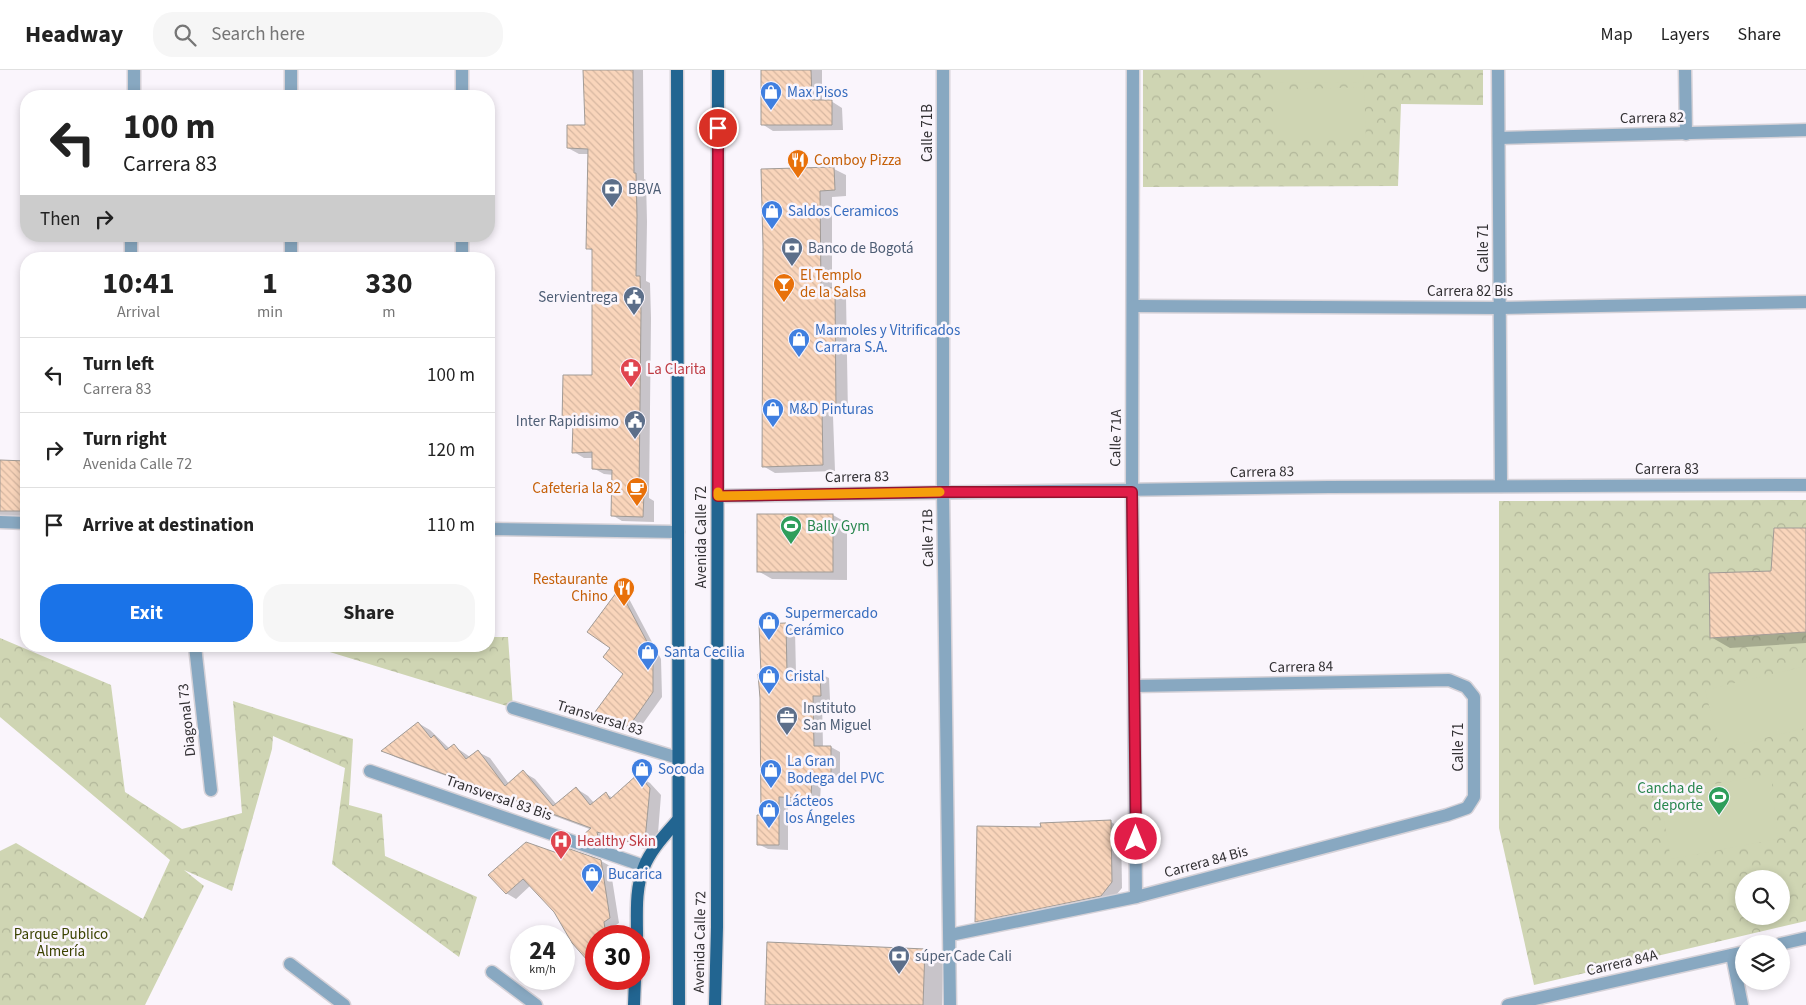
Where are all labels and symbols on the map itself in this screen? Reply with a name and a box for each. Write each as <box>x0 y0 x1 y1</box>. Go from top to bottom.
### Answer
shop icon: Max Pisos <box>759 80 783 111</box>
place label: Max Pisos <box>787 82 848 103</box>
street label: Calle 71B <box>917 104 938 162</box>
pin <box>697 107 739 149</box>
street label: Carrera 82 <box>1620 107 1684 129</box>
restaurant icon: Comboy Pizza <box>786 148 810 179</box>
place label: Comboy Pizza <box>814 150 902 171</box>
bank icon: BBVA <box>600 177 624 208</box>
place label: BBVA <box>628 179 662 200</box>
shop icon: Saldos Ceramicos <box>760 199 784 230</box>
place label: Saldos Ceramicos <box>788 201 899 222</box>
street label: Calle 71 <box>1473 223 1494 273</box>
bank icon: Banco de Bogotá <box>780 236 804 267</box>
place label: Banco de Bogotá <box>808 238 914 259</box>
place label: El Templo de la Salsa <box>800 265 866 303</box>
bar icon: El Templo de la Salsa <box>772 272 796 303</box>
street label: Carrera 82 Bis <box>1427 281 1513 302</box>
public building icon: Servientrega <box>622 285 646 316</box>
place label: Servientrega <box>538 287 618 308</box>
place label: Marmoles y Vitrificados Carrara S.A. <box>815 320 960 358</box>
shop icon: Marmoles y Vitrificados Carrara S.A. <box>787 327 811 358</box>
pharmacy icon: La Clarita <box>619 357 643 388</box>
place label: La Clarita <box>647 359 706 380</box>
shop icon: M&D Pinturas <box>761 397 785 428</box>
place label: M&D Pinturas <box>789 399 874 420</box>
street label: Calle 71A <box>1105 408 1127 467</box>
public building icon: Inter Rapidisimo <box>623 409 647 440</box>
place label: Inter Rapidisimo <box>516 411 619 432</box>
street label: Carrera 83 <box>1635 459 1699 480</box>
street label: Carrera 83 <box>1230 461 1294 483</box>
street label: Carrera 83 <box>825 466 889 488</box>
cafe icon: Cafeteria la 82 <box>625 476 649 507</box>
place label: Cafeteria la 82 <box>532 478 621 499</box>
street label: Avenida Calle 72 <box>691 486 712 588</box>
street label: Calle 71B <box>917 509 939 567</box>
sports icon: Bally Gym <box>779 514 803 545</box>
place label: Bally Gym <box>807 516 870 537</box>
place label: Restaurante Chino <box>533 569 608 607</box>
restaurant icon: Restaurante Chino <box>612 576 636 607</box>
place label: Supermercado Cerámico <box>785 603 878 641</box>
shop icon: Supermercado Cerámico <box>757 610 781 641</box>
shop icon: Santa Cecilia <box>636 640 660 671</box>
place label: Santa Cecilia <box>664 642 745 663</box>
street label: Carrera 84 <box>1269 656 1334 678</box>
shop icon: Cristal <box>757 664 781 695</box>
place label: Cristal <box>785 666 825 687</box>
street label: Diagonal 73 <box>173 682 201 758</box>
street label: Transversal 83 <box>554 695 646 741</box>
place label: Instituto San Miguel <box>803 698 872 736</box>
office icon: Instituto San Miguel <box>775 705 799 736</box>
street label: Calle 71 <box>1448 722 1469 772</box>
place label: La Gran Bodega del PVC <box>787 751 885 789</box>
shop icon: Socoda <box>630 757 654 788</box>
shop icon: La Gran Bodega del PVC <box>759 758 783 789</box>
place label: Socoda <box>658 759 705 780</box>
street label: Transversal 83 Bis <box>443 770 555 826</box>
place label: Cancha de deporte <box>1637 778 1703 816</box>
sports icon: Cancha de deporte <box>1707 785 1731 816</box>
place label: Lácteos los Ángeles <box>785 791 855 829</box>
shop icon: Lácteos los Ángeles <box>757 798 781 829</box>
position arrow <box>1109 812 1161 864</box>
hospital icon: Healthy Skin <box>549 829 573 860</box>
place label: Healthy Skin <box>577 831 656 852</box>
street label: Carrera 84 Bis <box>1162 841 1250 883</box>
shop icon: Bucarica <box>580 862 604 893</box>
place label: Bucarica <box>608 864 662 885</box>
street label: Avenida Calle 72 <box>689 891 711 993</box>
park label: Parque Publico Almería <box>14 924 108 962</box>
speed limit sign: 30 <box>585 925 650 990</box>
bank icon: súper Cade Cali <box>887 944 911 975</box>
street label: Carrera 84A <box>1584 944 1660 981</box>
place label: súper Cade Cali <box>915 946 1012 967</box>

